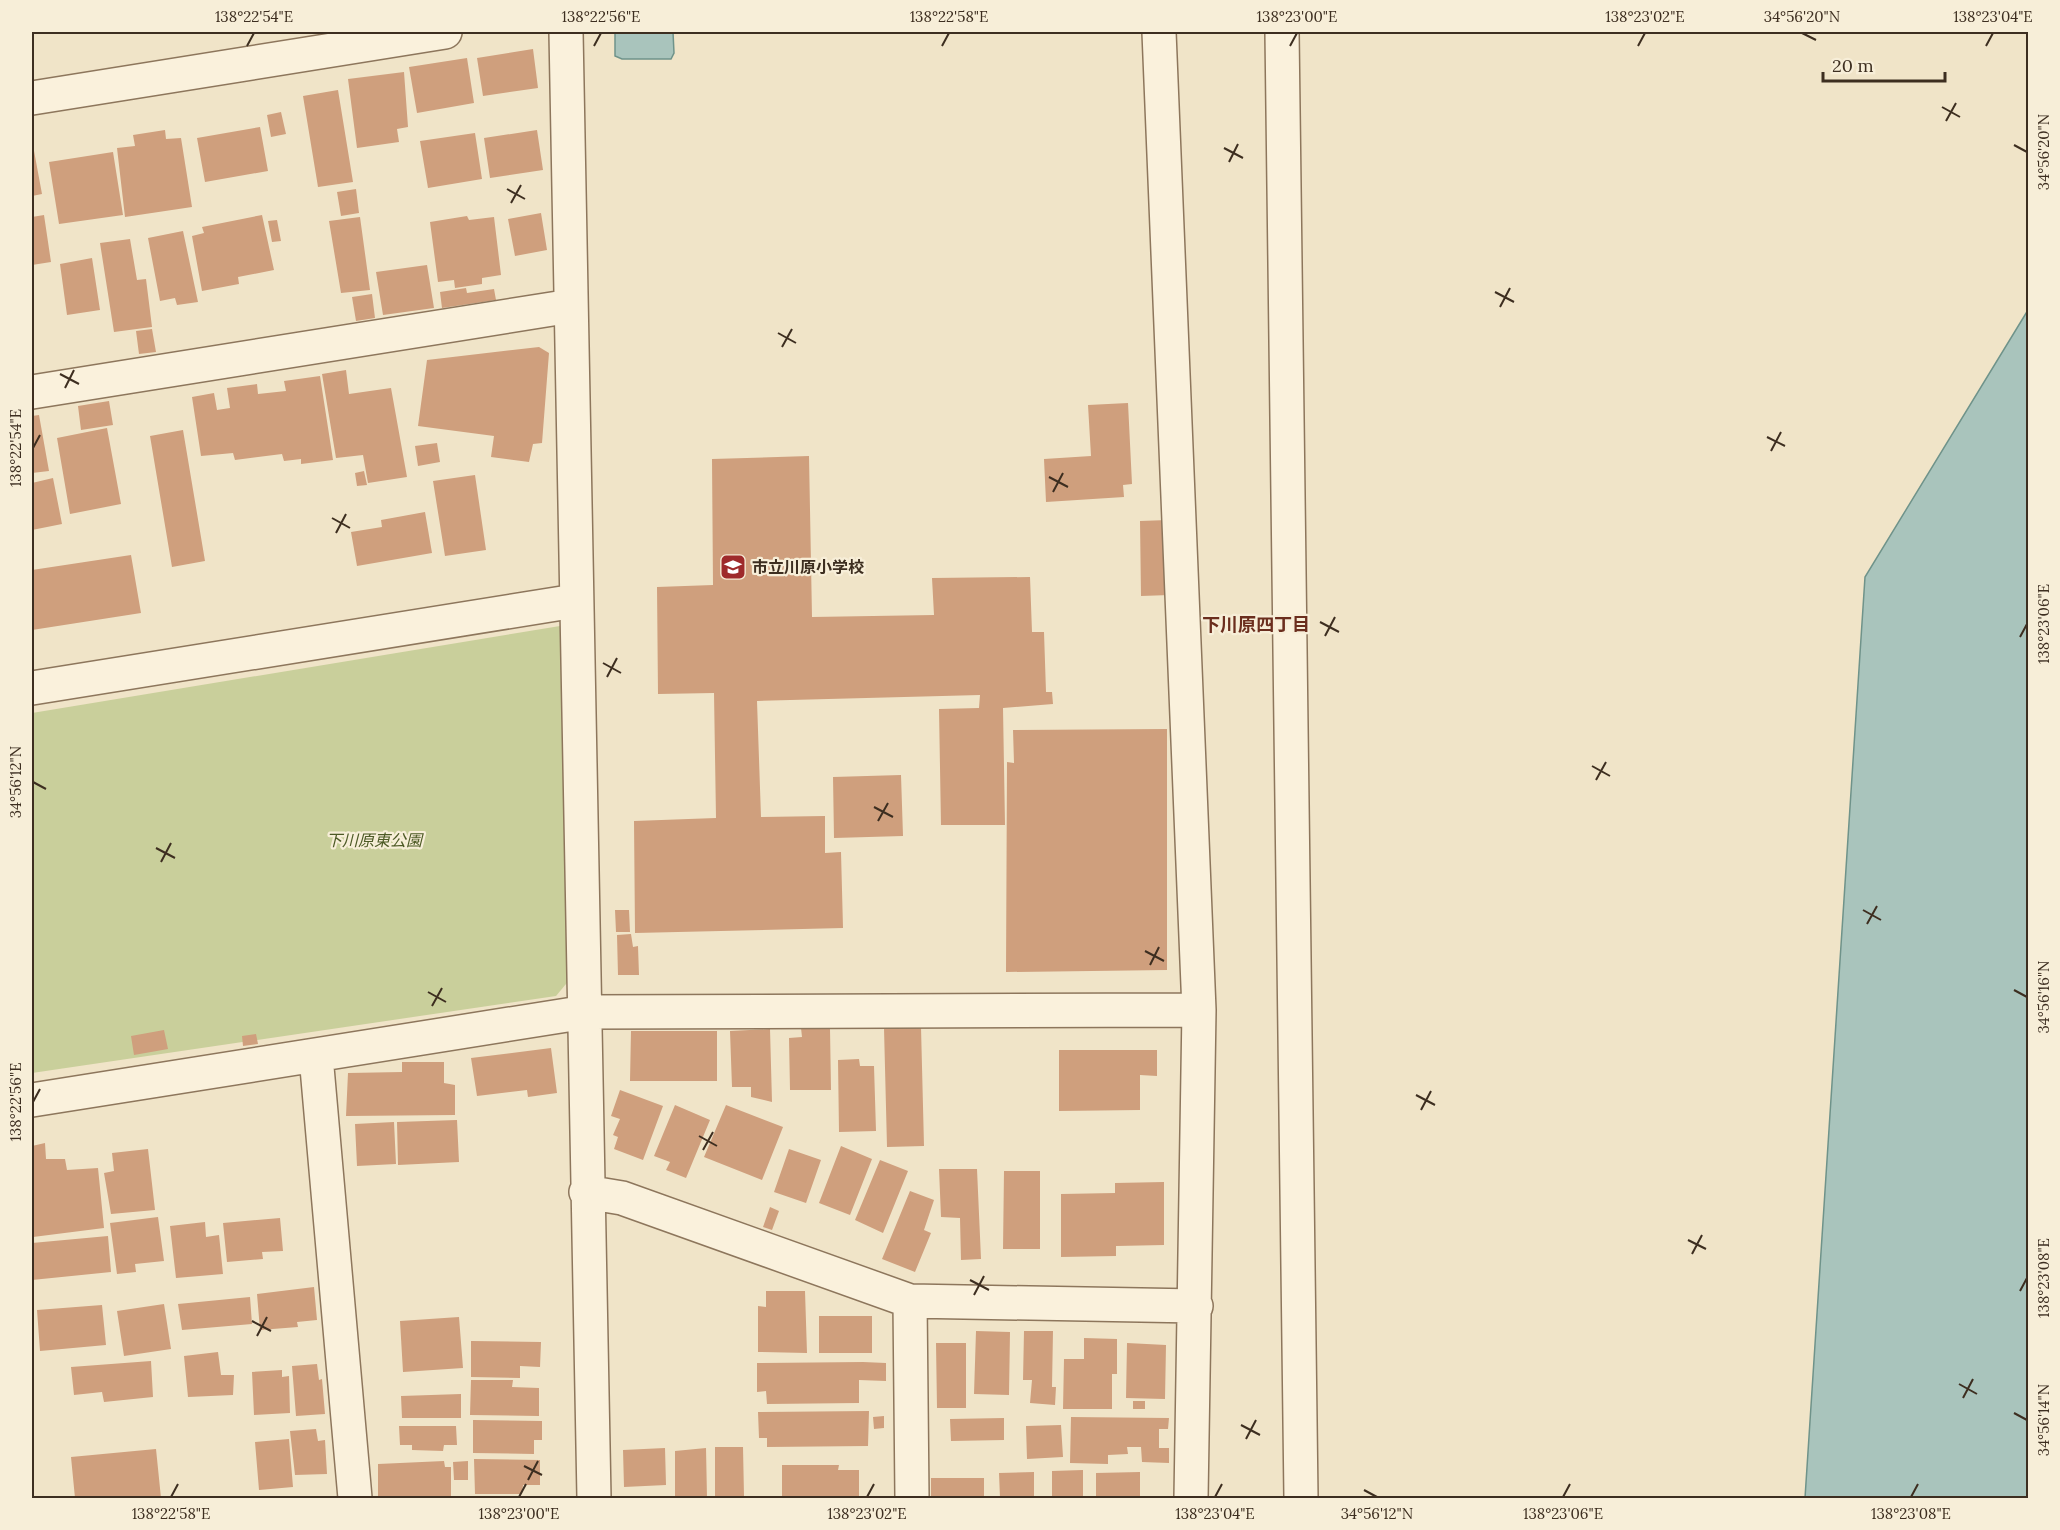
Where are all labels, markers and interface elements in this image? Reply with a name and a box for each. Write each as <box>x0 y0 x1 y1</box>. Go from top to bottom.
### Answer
text: 138°22'54"E <box>215 7 293 26</box>
text: 138°22'56"E <box>562 7 640 26</box>
text: 138°22'58"E <box>910 7 988 26</box>
text: 138°23'00"E <box>1257 7 1337 26</box>
text: 138°23'02"E <box>1605 7 1685 26</box>
text: 34°56'20"N <box>1764 7 1840 26</box>
text: 138°23'04"E <box>1953 7 2033 26</box>
scale bar <box>1823 45 1944 83</box>
text: 20 m <box>1832 54 1874 77</box>
text: 34°56'20"N <box>2034 114 2053 190</box>
text: 138°22'54"E <box>6 409 25 487</box>
school or university icon: 市立川原小学校 <box>718 552 748 582</box>
place label: 市立川原小学校 <box>752 557 864 577</box>
text: 138°23'06"E <box>2034 584 2053 664</box>
district label: 下川原四丁目 <box>1202 613 1310 636</box>
text: 34°56'12"N <box>6 746 25 818</box>
park label: 下川原東公園 <box>326 830 424 850</box>
text: 34°56'16"N <box>2034 960 2053 1034</box>
text: 138°22'56"E <box>6 1063 25 1141</box>
text: 138°23'08"E <box>2034 1238 2053 1318</box>
text: 34°56'14"N <box>2034 1384 2053 1456</box>
text: 138°22'58"E <box>132 1504 210 1523</box>
text: 138°23'00"E <box>479 1504 559 1523</box>
text: 138°23'02"E <box>827 1504 907 1523</box>
text: 138°23'04"E <box>1175 1504 1255 1523</box>
text: 34°56'12"N <box>1341 1504 1413 1523</box>
text: 138°23'06"E <box>1523 1504 1603 1523</box>
text: 138°23'08"E <box>1871 1504 1951 1523</box>

